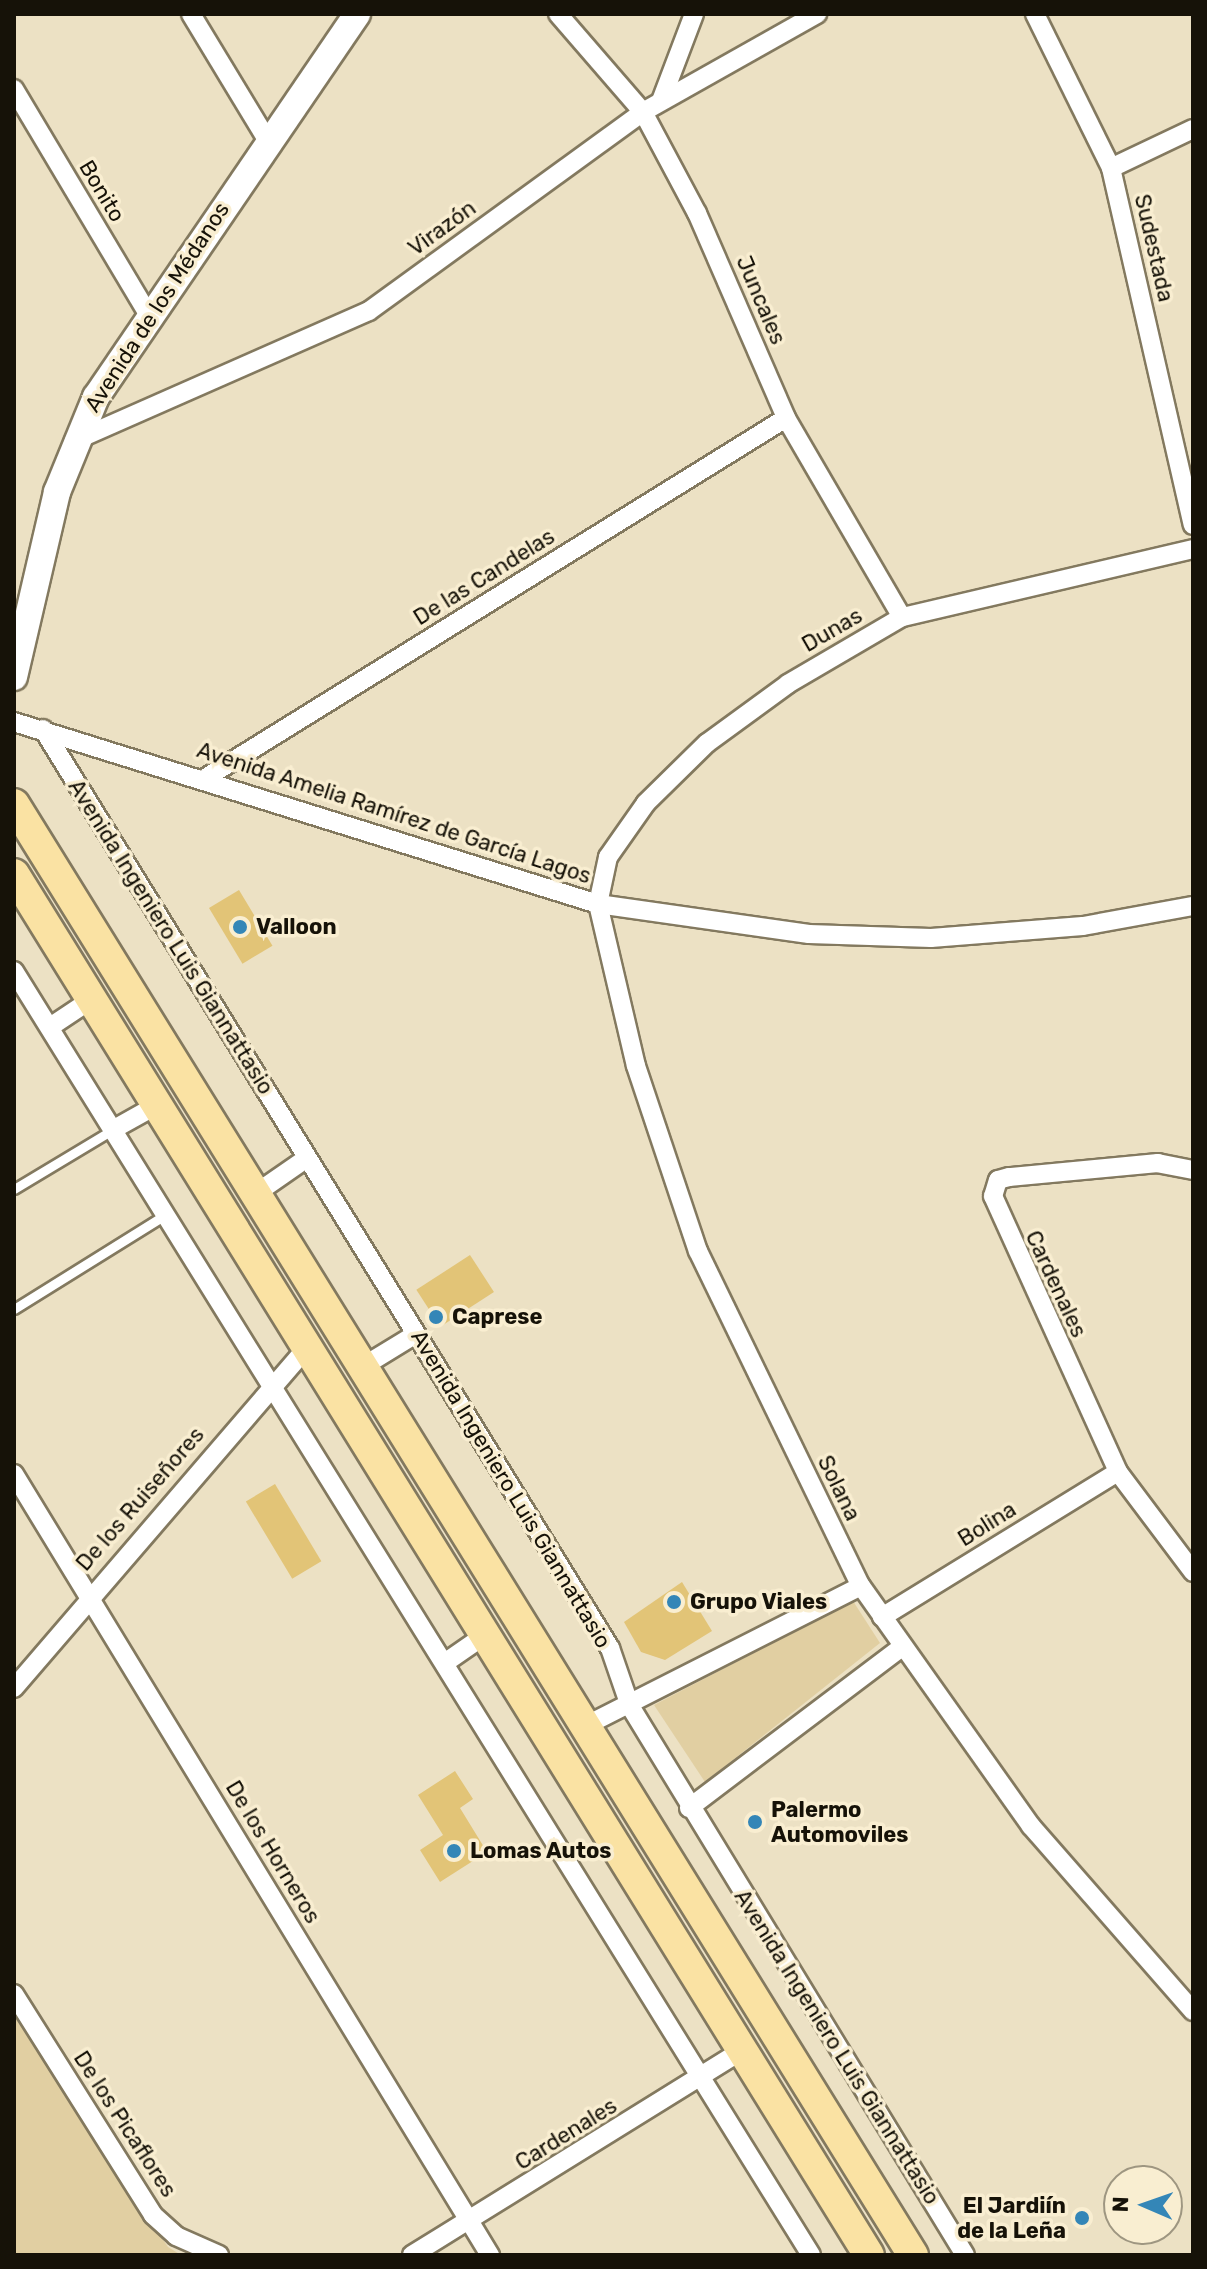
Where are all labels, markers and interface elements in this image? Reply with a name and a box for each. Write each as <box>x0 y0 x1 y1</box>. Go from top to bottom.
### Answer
street label: Bonito <box>73 155 131 227</box>
street label: Sudestada <box>1129 192 1179 304</box>
street label: Virazón <box>403 195 481 261</box>
street label: Avenida de los Médanos <box>79 197 235 417</box>
street label: Juncales <box>731 252 791 348</box>
street label: De las Candelas <box>409 523 559 631</box>
street label: Dunas <box>797 602 867 658</box>
street label: Avenida Amelia Ramírez de García Lagos <box>193 737 595 889</box>
street label: Avenida Ingeniero Luis Giannattasio <box>63 775 279 1099</box>
place label: Valloon <box>256 914 337 940</box>
marker: Valloon <box>231 918 249 936</box>
street label: Cardenales <box>1020 1226 1092 1342</box>
place label: Caprese <box>452 1304 542 1330</box>
marker: Caprese <box>427 1308 445 1326</box>
street label: Avenida Ingeniero Luis Giannattasio <box>405 1325 617 1653</box>
street label: De los Ruiseñores <box>70 1422 210 1576</box>
street label: Solana <box>812 1451 866 1525</box>
street label: Bolina <box>953 1496 1021 1552</box>
place label: Grupo Viales <box>690 1589 828 1615</box>
marker: Grupo Viales <box>665 1593 683 1611</box>
street label: De los Horneros <box>220 1776 326 1928</box>
place label: Palermo Automoviles <box>771 1796 909 1848</box>
marker: Palermo Automoviles <box>746 1813 764 1831</box>
place label: Lomas Autos <box>470 1838 612 1864</box>
marker: Lomas Autos <box>445 1842 463 1860</box>
street label: Avenida Ingeniero Luis Giannattasio <box>729 1885 945 2209</box>
street label: De los Picaflores <box>68 2046 182 2202</box>
street label: Cardenales <box>510 2092 622 2176</box>
north arrow <box>1103 2165 1183 2245</box>
place label: El Jardiín de la Leña <box>957 2192 1066 2244</box>
text: N <box>1107 2196 1134 2213</box>
marker: El Jardiín de la Leña <box>1073 2209 1091 2227</box>

